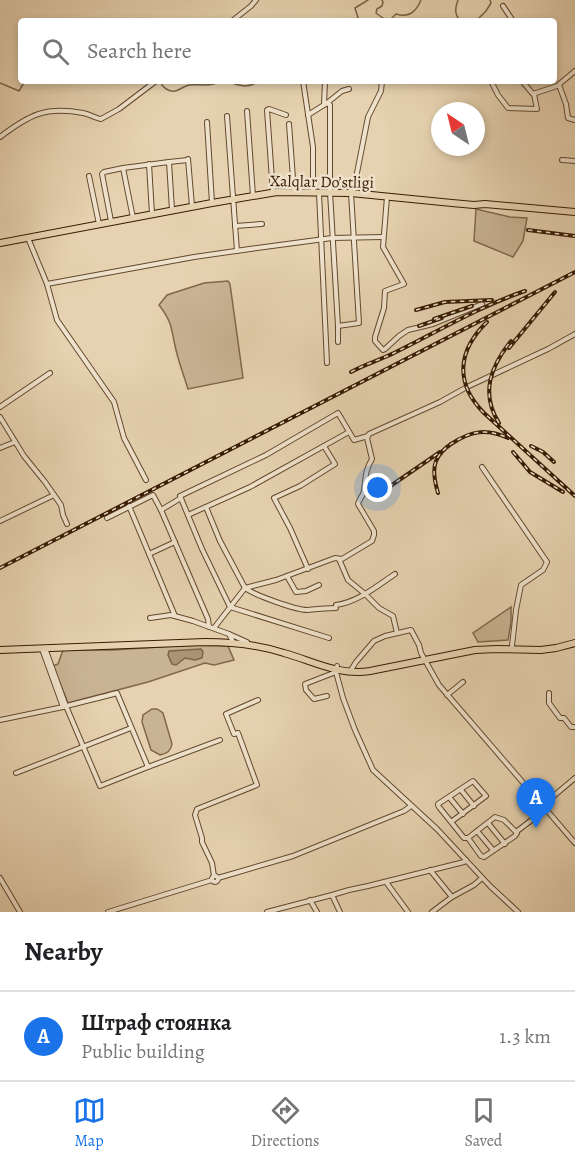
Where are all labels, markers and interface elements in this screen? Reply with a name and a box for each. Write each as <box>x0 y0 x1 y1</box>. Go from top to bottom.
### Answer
search box <box>18 18 557 84</box>
icon: search <box>39 35 72 68</box>
text: Search here <box>87 36 192 66</box>
north arrow <box>431 102 485 156</box>
street label: Xalqlar Do’stligi <box>270 170 374 194</box>
your location <box>363 473 392 502</box>
pin: A <box>516 778 556 828</box>
text: Nearby <box>24 934 103 969</box>
text: Штраф стоянка <box>81 1008 232 1038</box>
text: A <box>37 1023 50 1050</box>
text: 1.3 km <box>499 1023 551 1050</box>
text: Public building <box>81 1038 205 1065</box>
tab: Map <box>73 1094 106 1152</box>
tab: Directions <box>251 1094 319 1152</box>
tab: Saved <box>464 1094 502 1152</box>

